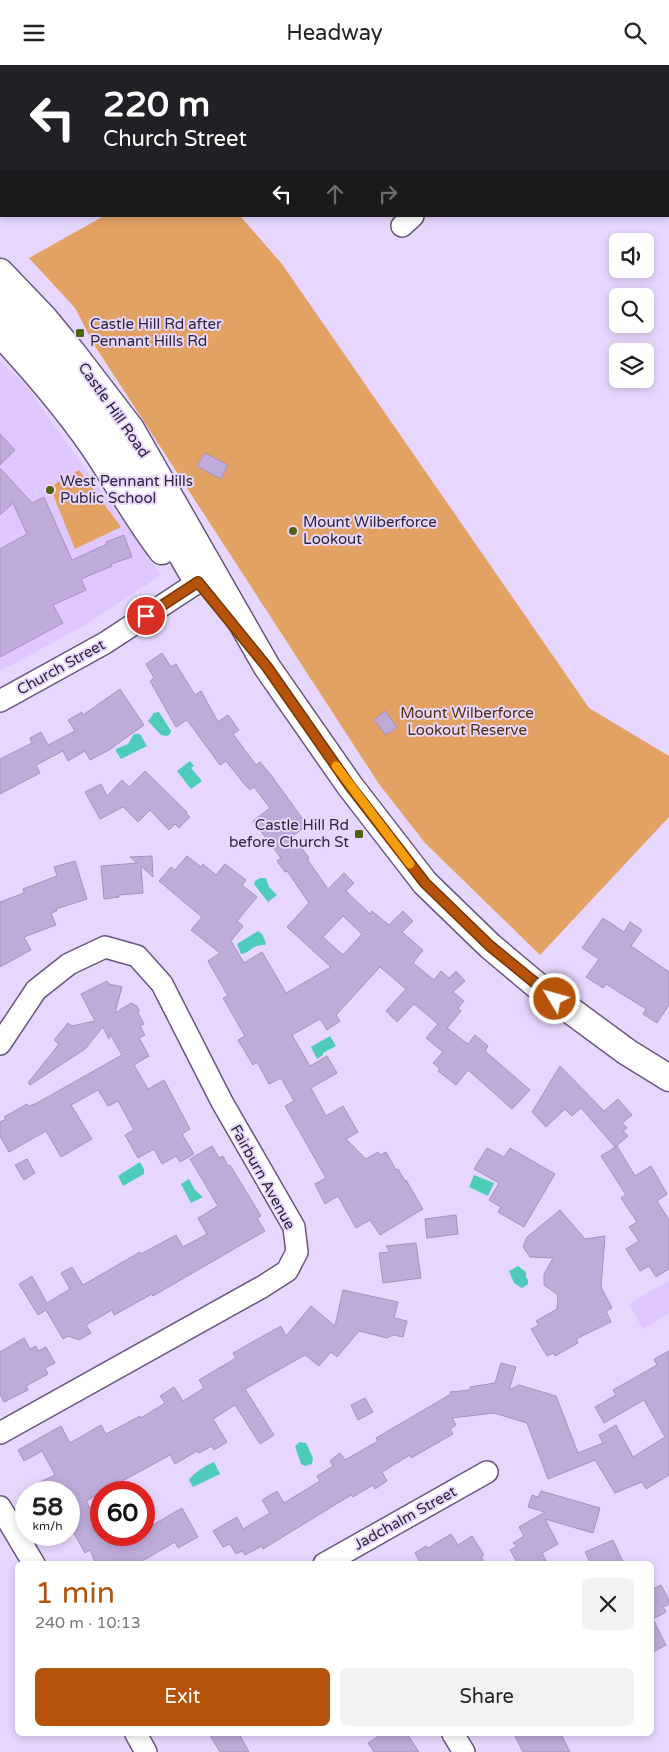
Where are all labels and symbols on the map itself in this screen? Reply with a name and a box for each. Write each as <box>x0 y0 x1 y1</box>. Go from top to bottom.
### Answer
place label: Castle Hill Rd after Pennant Hills Rd <box>90 315 222 350</box>
marker: Castle Hill Rd after Pennant Hills Rd <box>74 327 86 339</box>
street label: Castle Hill Road <box>75 359 153 461</box>
place label: West Pennant Hills Public School <box>60 472 193 507</box>
marker: West Pennant Hills Public School <box>44 484 56 496</box>
place label: Mount Wilberforce Lookout <box>303 513 437 548</box>
marker: Mount Wilberforce Lookout <box>287 525 299 537</box>
pin <box>125 595 167 637</box>
street label: Church Street <box>14 635 108 699</box>
park label: Mount Wilberforce Lookout Reserve <box>400 704 534 739</box>
place label: Castle Hill Rd before Church St <box>229 816 349 851</box>
marker: Castle Hill Rd before Church St <box>353 828 365 840</box>
position arrow <box>528 972 580 1024</box>
street label: Fairburn Avenue <box>227 1121 299 1233</box>
speed limit sign: 60 <box>90 1481 155 1546</box>
street label: Jadchalm Street <box>350 1482 460 1554</box>

